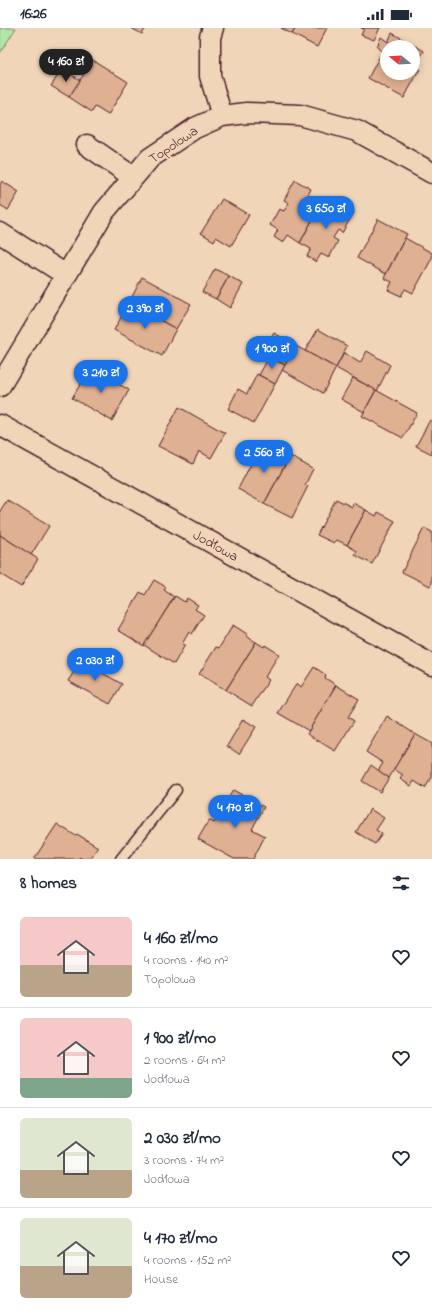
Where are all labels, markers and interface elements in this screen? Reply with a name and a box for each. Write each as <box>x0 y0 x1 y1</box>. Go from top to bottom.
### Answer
text: 16:26 <box>20 3 47 25</box>
north arrow <box>380 40 420 80</box>
map controls <box>380 40 420 80</box>
pin: 4 160 zł <box>25 49 107 83</box>
text: 4 160 zł <box>48 52 84 71</box>
street label: Topolowa <box>145 121 203 169</box>
pin: 3 650 zł <box>285 196 367 230</box>
text: 3 650 zł <box>306 199 346 218</box>
pin: 2 390 zł <box>104 296 186 330</box>
text: 2 390 zł <box>127 299 163 318</box>
pin: 1 900 zł <box>231 336 313 370</box>
text: 1 900 zł <box>255 339 289 358</box>
pin: 3 210 zł <box>60 360 142 394</box>
text: 3 210 zł <box>83 363 119 382</box>
pin: 2 560 zł <box>223 440 305 474</box>
text: 2 560 zł <box>244 443 284 462</box>
street label: Jodłowa <box>189 525 242 567</box>
pin: 2 030 zł <box>54 648 136 682</box>
text: 2 030 zł <box>76 651 114 670</box>
pin: 4 170 zł <box>194 795 276 829</box>
text: 4 170 zł <box>217 798 253 817</box>
text: 8 homes <box>20 871 77 896</box>
icon: filters <box>390 872 412 894</box>
text: 4 160 zł/mo <box>144 926 218 951</box>
icon: home <box>52 933 100 981</box>
icon: heart <box>390 946 412 968</box>
text: 4 rooms · 140 m² <box>144 951 228 970</box>
text: Topolowa <box>144 970 196 989</box>
text: 1 900 zł/mo <box>144 1026 216 1051</box>
icon: home <box>52 1034 100 1082</box>
icon: heart <box>390 1047 412 1069</box>
text: 2 rooms · 64 m² <box>144 1051 226 1070</box>
text: Jodłowa <box>144 1070 190 1089</box>
text: 2 030 zł/mo <box>144 1126 221 1151</box>
icon: home <box>52 1134 100 1182</box>
icon: heart <box>390 1147 412 1169</box>
text: 3 rooms · 74 m² <box>144 1151 224 1170</box>
text: Jodłowa <box>144 1170 190 1189</box>
text: 4 170 zł/mo <box>144 1226 218 1251</box>
icon: home <box>52 1234 100 1282</box>
icon: heart <box>390 1247 412 1269</box>
text: 4 rooms · 152 m² <box>144 1251 231 1270</box>
text: House <box>144 1270 178 1289</box>

